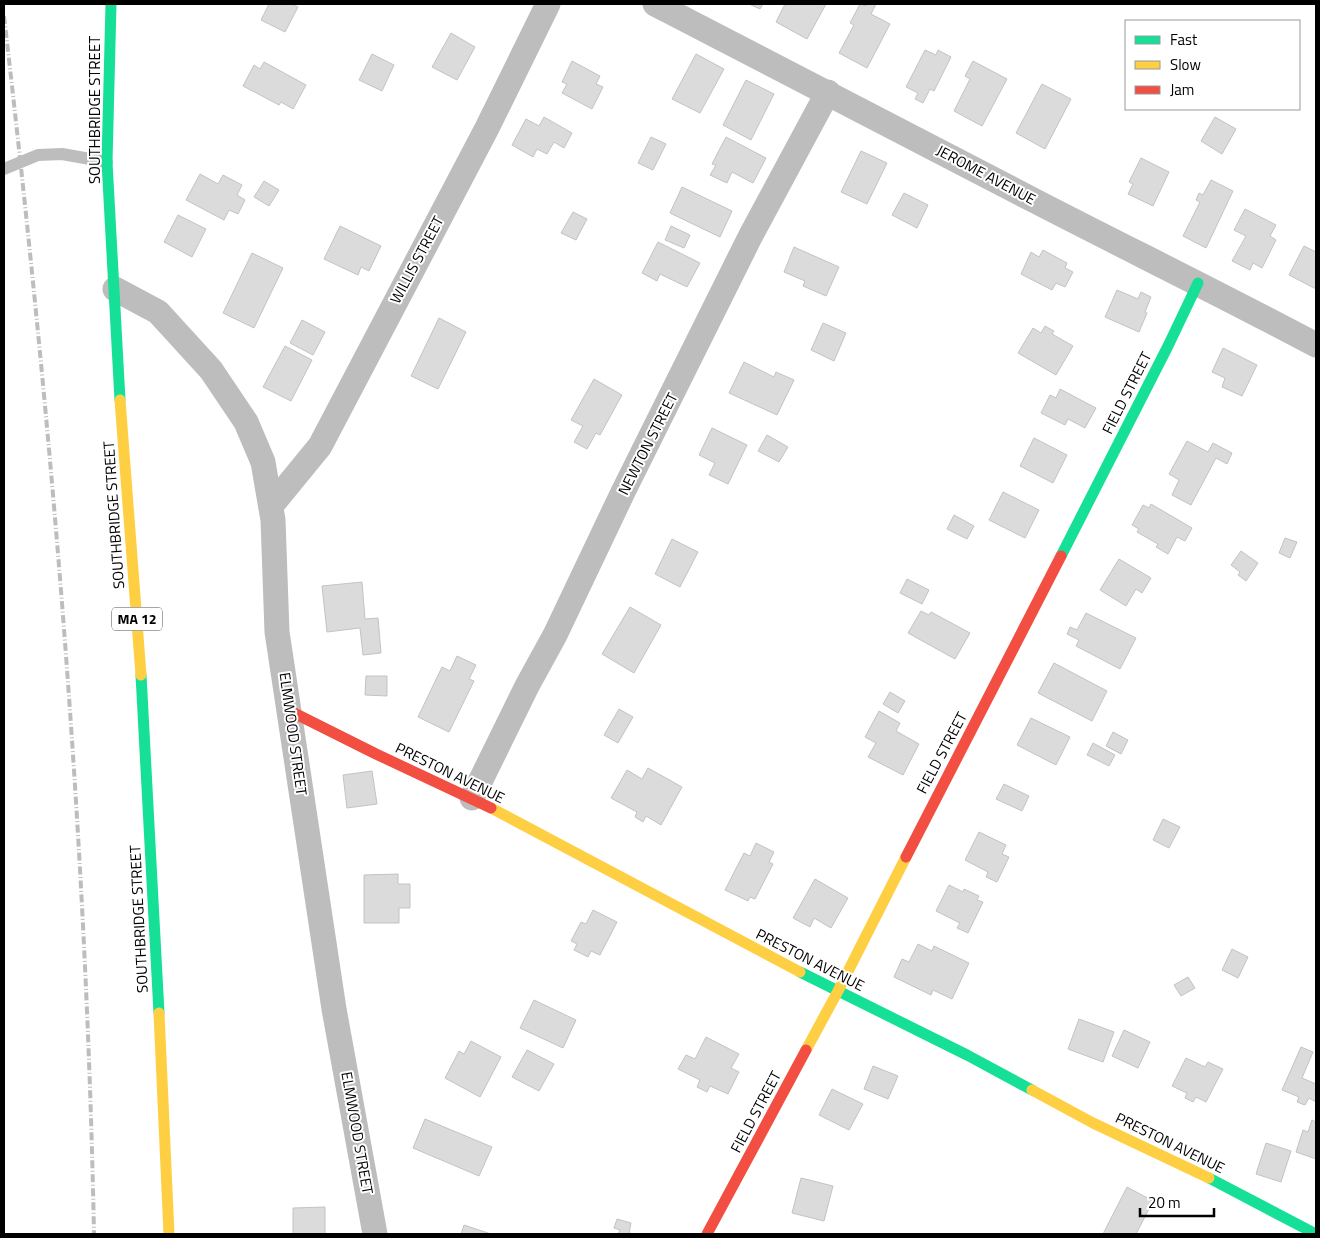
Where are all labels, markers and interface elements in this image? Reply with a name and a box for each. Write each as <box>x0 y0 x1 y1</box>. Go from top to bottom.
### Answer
legend <box>1125 20 1300 110</box>
text: Fast <box>1170 28 1198 51</box>
street label: SOUTHBRIDGE STREET <box>83 36 106 184</box>
text: Slow <box>1170 53 1201 76</box>
text: Jam <box>1170 78 1194 101</box>
street label: JEROME AVENUE <box>932 139 1040 210</box>
street label: WILLIS STREET <box>384 212 449 308</box>
street label: FIELD STREET <box>1096 347 1157 438</box>
street label: NEWTON STREET <box>612 388 683 499</box>
street label: SOUTHBRIDGE STREET <box>97 440 130 590</box>
road number: MA 12 <box>112 608 162 630</box>
street label: ELMWOOD STREET <box>273 671 314 797</box>
street label: FIELD STREET <box>910 708 973 798</box>
street label: PRESTON AVENUE <box>392 736 509 809</box>
street label: SOUTHBRIDGE STREET <box>123 844 154 994</box>
street label: PRESTON AVENUE <box>752 922 869 997</box>
street label: FIELD STREET <box>724 1067 787 1157</box>
street label: ELMWOOD STREET <box>335 1070 380 1196</box>
street label: PRESTON AVENUE <box>1112 1106 1229 1179</box>
scale bar <box>1140 1186 1214 1218</box>
text: 20 m <box>1148 1191 1181 1214</box>

